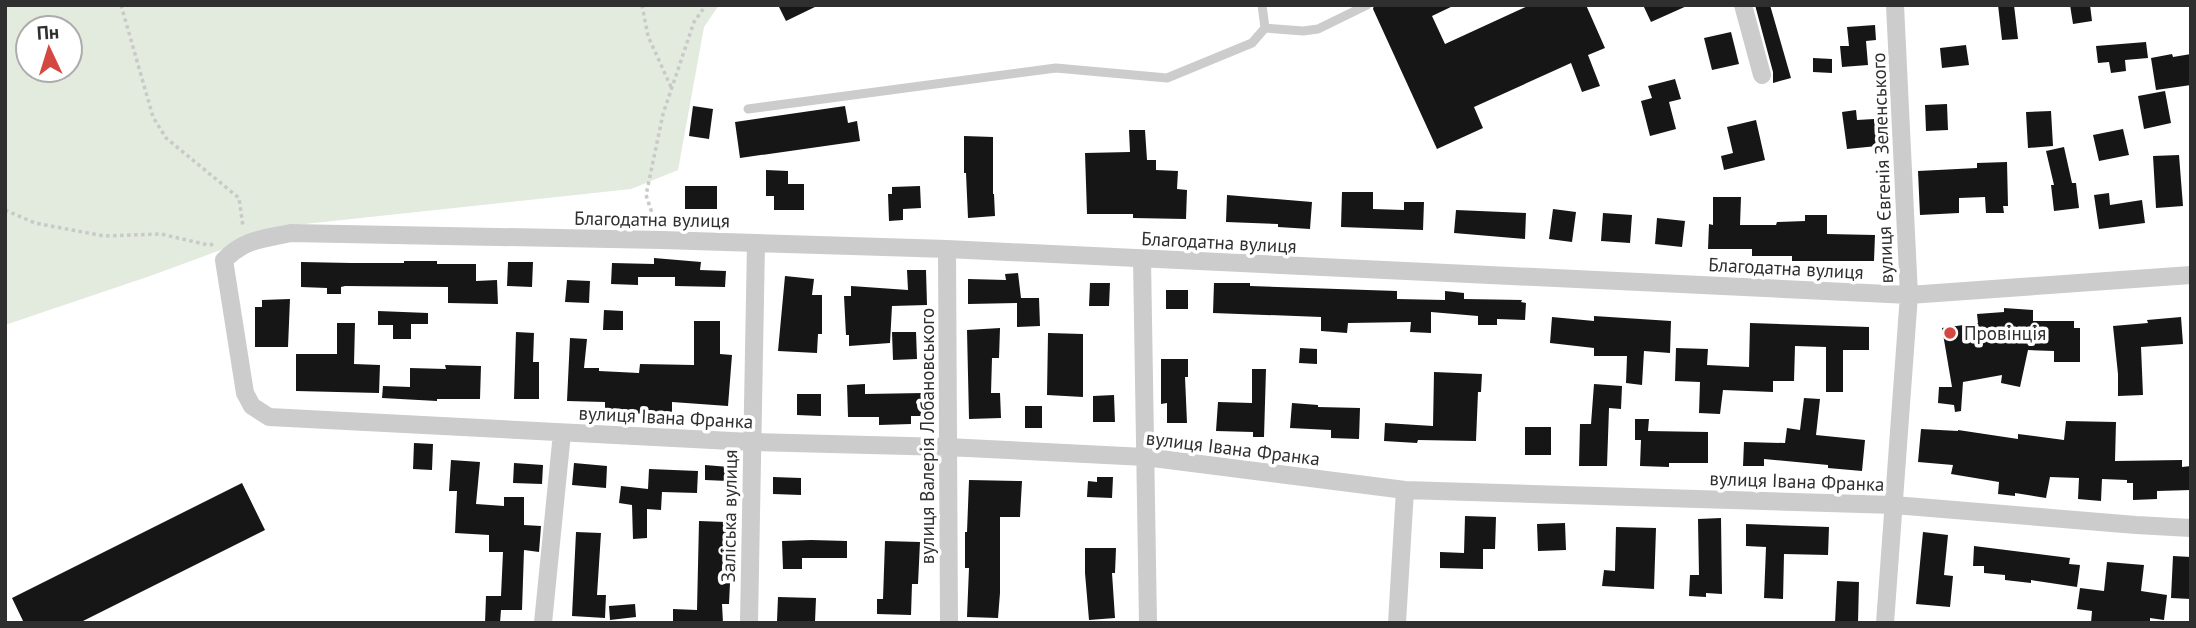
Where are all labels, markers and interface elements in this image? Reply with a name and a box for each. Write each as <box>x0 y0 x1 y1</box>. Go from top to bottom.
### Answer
north arrow <box>14 14 84 84</box>
text: Пн <box>36 19 60 45</box>
street label: вулиця Євгенія Зеленського <box>1866 52 1898 284</box>
street label: Благодатна вулиця <box>574 206 730 232</box>
street label: Благодатна вулиця <box>1141 226 1297 258</box>
street label: Благодатна вулиця <box>1708 252 1864 284</box>
street label: вулиця Валерія Лобановського <box>915 308 939 564</box>
place label: Провінція <box>1964 321 2046 345</box>
marker: Провінція <box>1942 325 1958 341</box>
street label: вулиця Івана Франка <box>578 400 754 434</box>
street label: вулиця Івана Франка <box>1145 425 1321 471</box>
street label: Заліська вулиця <box>716 449 742 583</box>
street label: вулиця Івана Франка <box>1709 466 1885 496</box>

